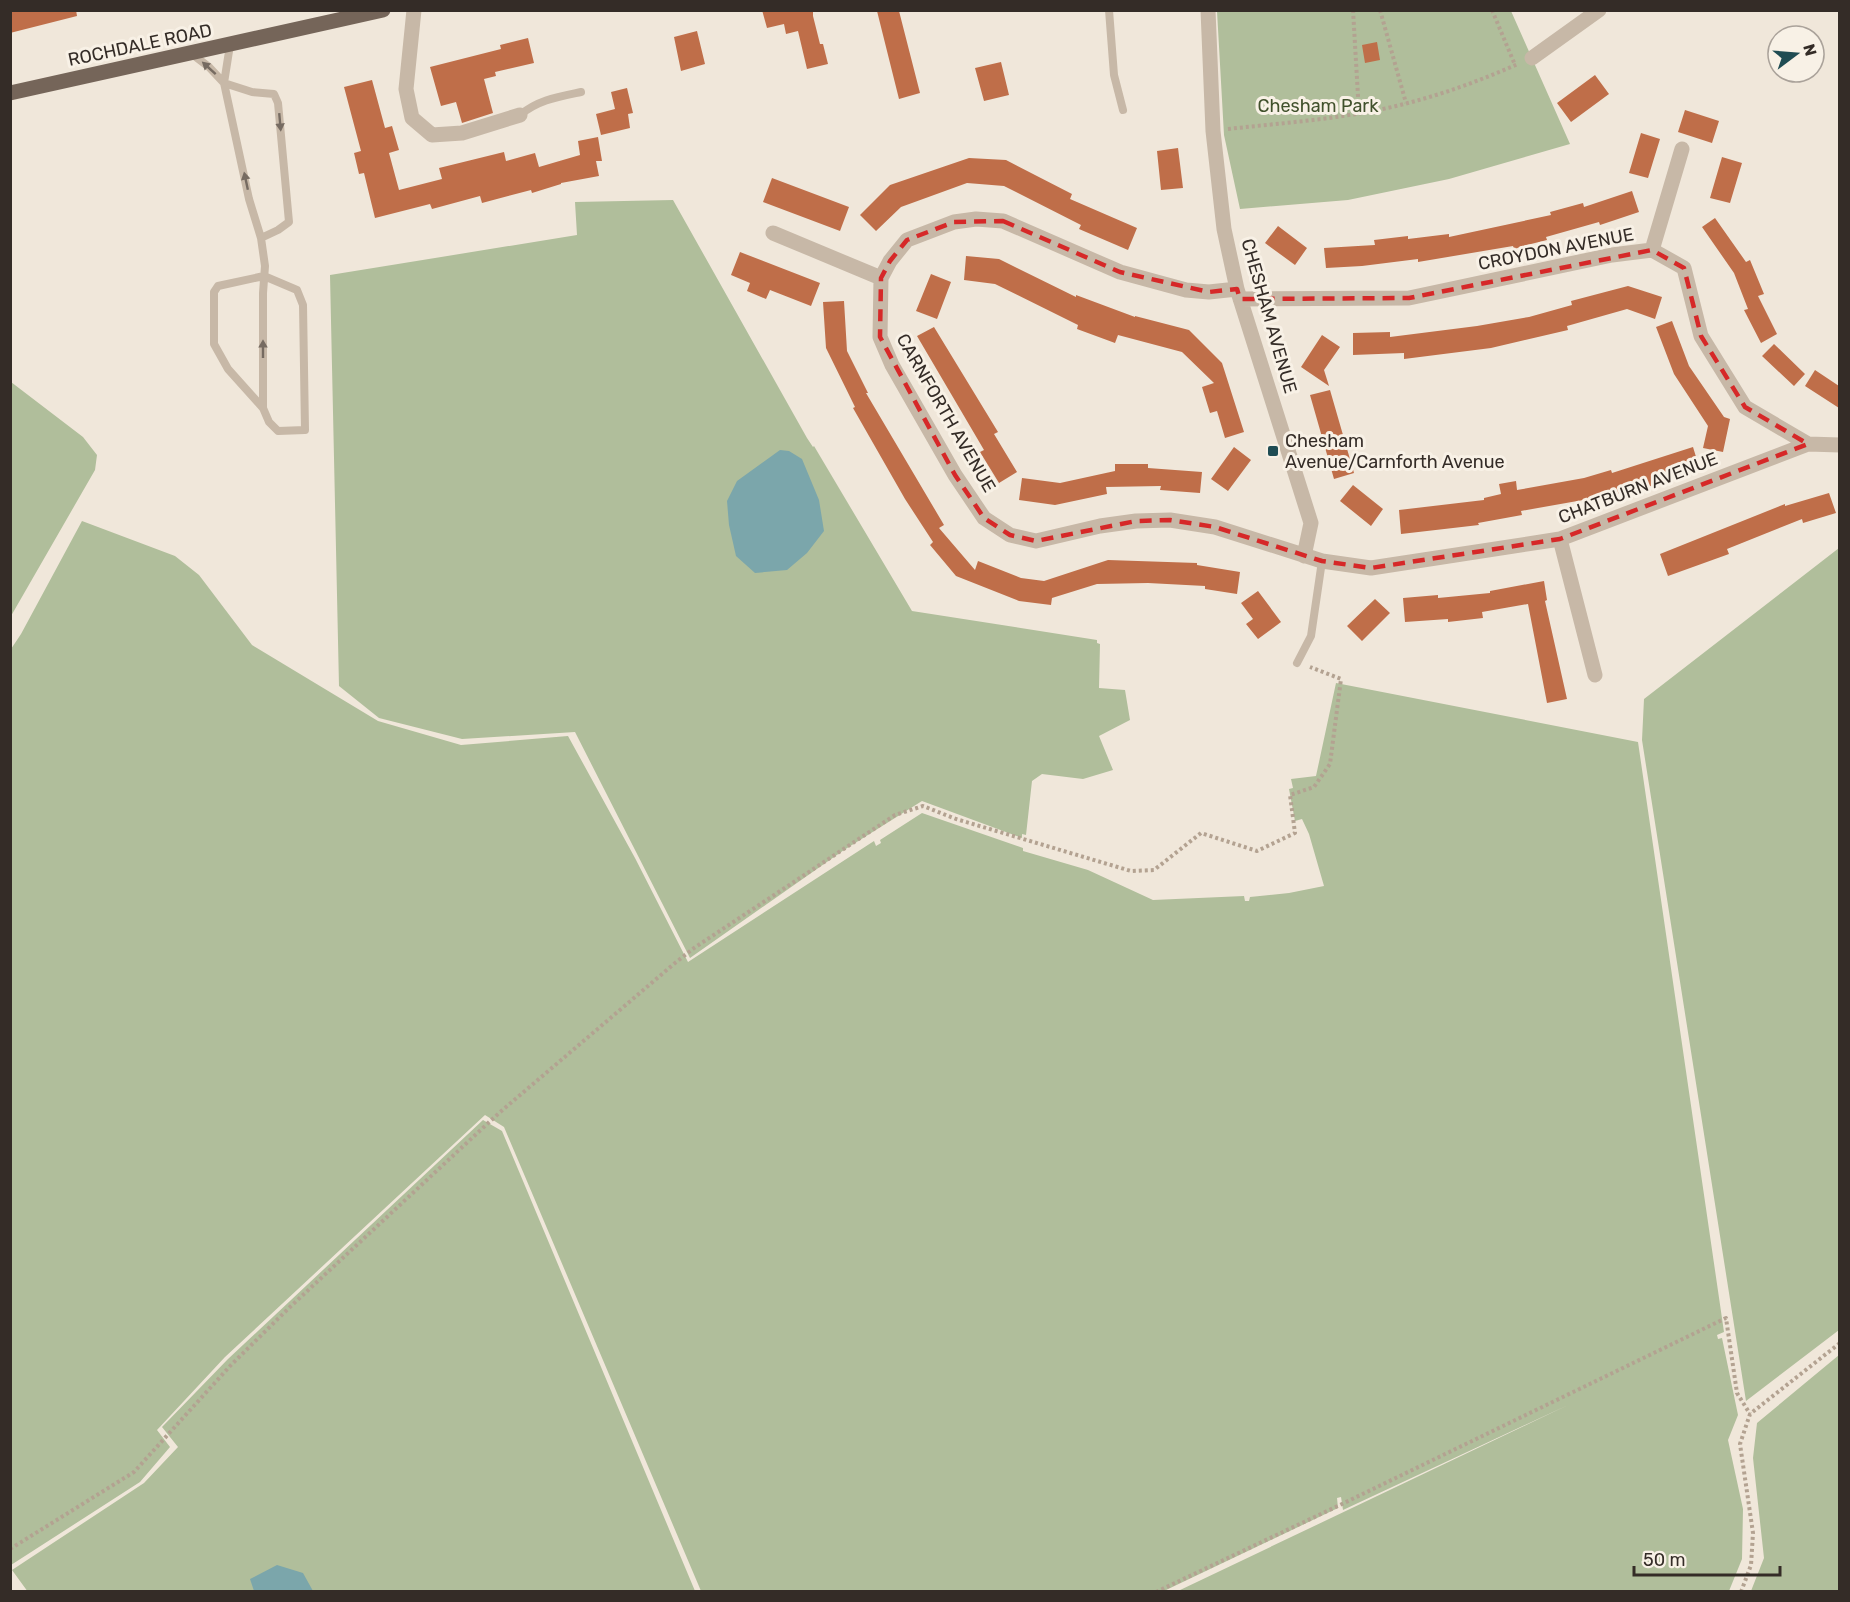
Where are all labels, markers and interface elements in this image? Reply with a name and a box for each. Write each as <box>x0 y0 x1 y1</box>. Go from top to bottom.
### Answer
street label: ROCHDALE ROAD <box>66 19 214 71</box>
north arrow <box>1766 24 1826 84</box>
text: N <box>1799 42 1821 58</box>
one-way arrow <box>201 61 216 75</box>
park label: Chesham Park <box>1258 95 1379 117</box>
one-way arrow <box>275 112 285 131</box>
one-way arrow <box>241 171 250 190</box>
street label: CROYDON AVENUE <box>1476 223 1636 275</box>
street label: CHESHAM AVENUE <box>1236 236 1302 396</box>
street label: CARNFORTH AVENUE <box>892 330 1000 496</box>
one-way arrow <box>258 340 268 359</box>
place label: Chesham Avenue/Carnforth Avenue <box>1285 430 1505 473</box>
marker: Chesham Avenue/Carnforth Avenue <box>1266 444 1280 458</box>
street label: CHATBURN AVENUE <box>1555 447 1721 529</box>
scale bar <box>1634 1539 1780 1577</box>
text: 50 m <box>1643 1549 1686 1571</box>

